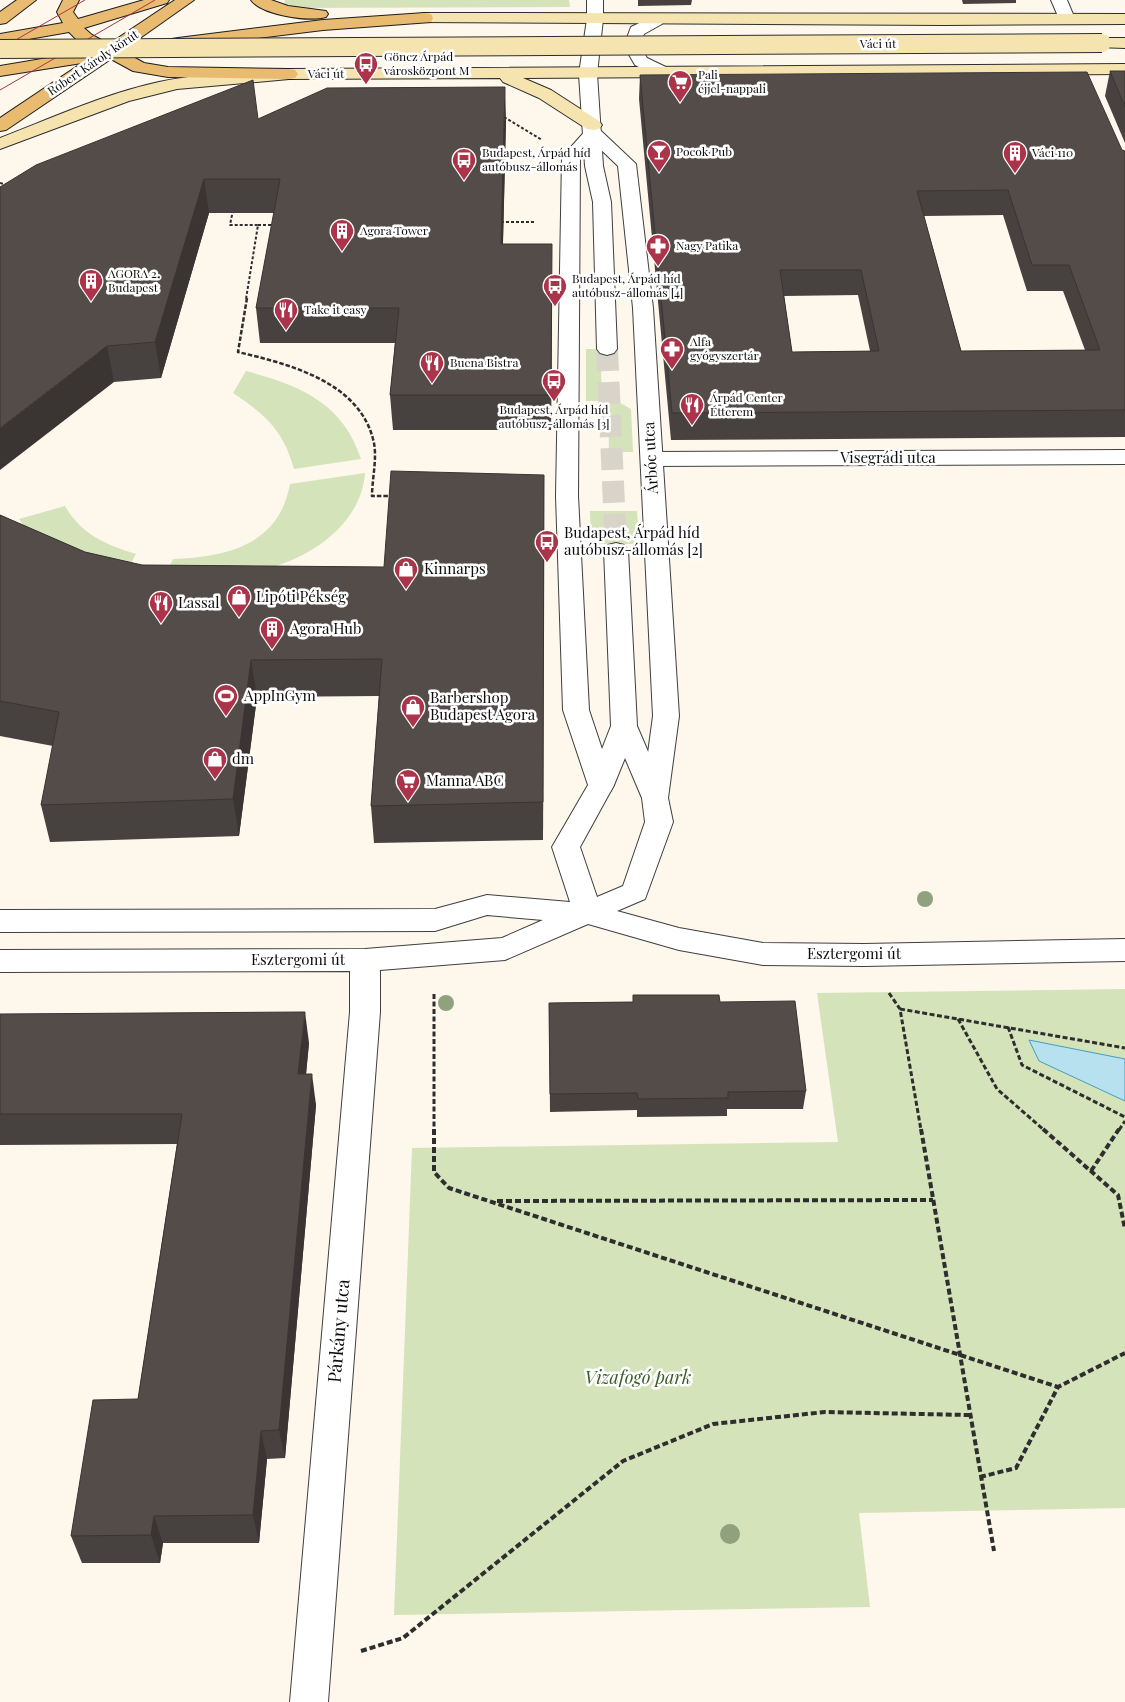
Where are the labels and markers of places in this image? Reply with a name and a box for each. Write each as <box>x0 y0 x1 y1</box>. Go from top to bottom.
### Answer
place label: Göncz Árpád városközpont M <box>383 48 470 78</box>
bus stop icon: Göncz Árpád városközpont M <box>353 51 379 85</box>
place label: Pali éjjel-nappali <box>698 66 766 96</box>
supermarket icon: Pali éjjel-nappali <box>667 69 693 103</box>
bar icon: Pocok Pub <box>646 139 672 173</box>
building icon: Váci 110 <box>1002 140 1028 174</box>
place label: Pocok Pub <box>676 143 732 159</box>
place label: Budapest, Árpád híd autóbusz-állomás <box>482 144 591 174</box>
place label: Váci 110 <box>1031 144 1073 160</box>
bus stop icon: Budapest, Árpád híd autóbusz-állomás <box>451 147 477 181</box>
building icon: Agora Tower <box>329 218 355 252</box>
place label: Agora Tower <box>359 222 429 238</box>
pharmacy icon: Nagy Patika <box>645 233 671 267</box>
place label: Nagy Patika <box>676 237 738 253</box>
place label: AGORA 2. Budapest <box>107 265 160 295</box>
building icon: AGORA 2. Budapest <box>78 268 104 302</box>
place label: Budapest, Árpád híd autóbusz-állomás [4] <box>572 270 683 300</box>
bus stop icon: Budapest, Árpád híd autóbusz-állomás [4] <box>542 273 568 307</box>
restaurant icon: Take it easy <box>273 297 299 331</box>
place label: Take it easy <box>304 301 367 317</box>
place label: Alfa gyógyszertár <box>689 333 760 363</box>
pharmacy icon: Alfa gyógyszertár <box>659 336 685 370</box>
restaurant icon: Buena Bistra <box>419 350 445 384</box>
place label: Buena Bistra <box>450 354 518 370</box>
bus stop icon: Budapest, Árpád híd autóbusz-állomás [3] <box>541 368 567 402</box>
place label: Árpád Center Étterem <box>709 389 784 419</box>
restaurant icon: Árpád Center Étterem <box>679 392 705 426</box>
place label: Budapest, Árpád híd autóbusz-állomás [3] <box>498 401 610 431</box>
place label: Budapest, Árpád híd autóbusz-állomás [2] <box>564 522 703 559</box>
bus stop icon: Budapest, Árpád híd autóbusz-állomás [2] <box>534 529 560 563</box>
shop icon: Kinnarps <box>393 556 419 590</box>
place label: Kinnarps <box>424 558 486 578</box>
shop icon: Lipóti Pékség <box>226 584 252 618</box>
place label: Lipóti Pékség <box>256 586 346 606</box>
restaurant icon: Lassal <box>148 590 174 624</box>
place label: Lassal <box>178 592 219 612</box>
building icon: Agora Hub <box>259 616 285 650</box>
place label: Agora Hub <box>289 618 362 638</box>
sports icon: AppInGym <box>213 683 239 717</box>
place label: AppInGym <box>243 685 317 705</box>
place label: Barbershop Budapest Agora <box>430 687 536 724</box>
shop icon: Barbershop Budapest Agora <box>400 694 426 728</box>
shop icon: dm <box>202 746 228 780</box>
place label: dm <box>232 748 255 768</box>
supermarket icon: Manna ABC <box>395 768 421 802</box>
place label: Manna ABC <box>426 770 504 790</box>

